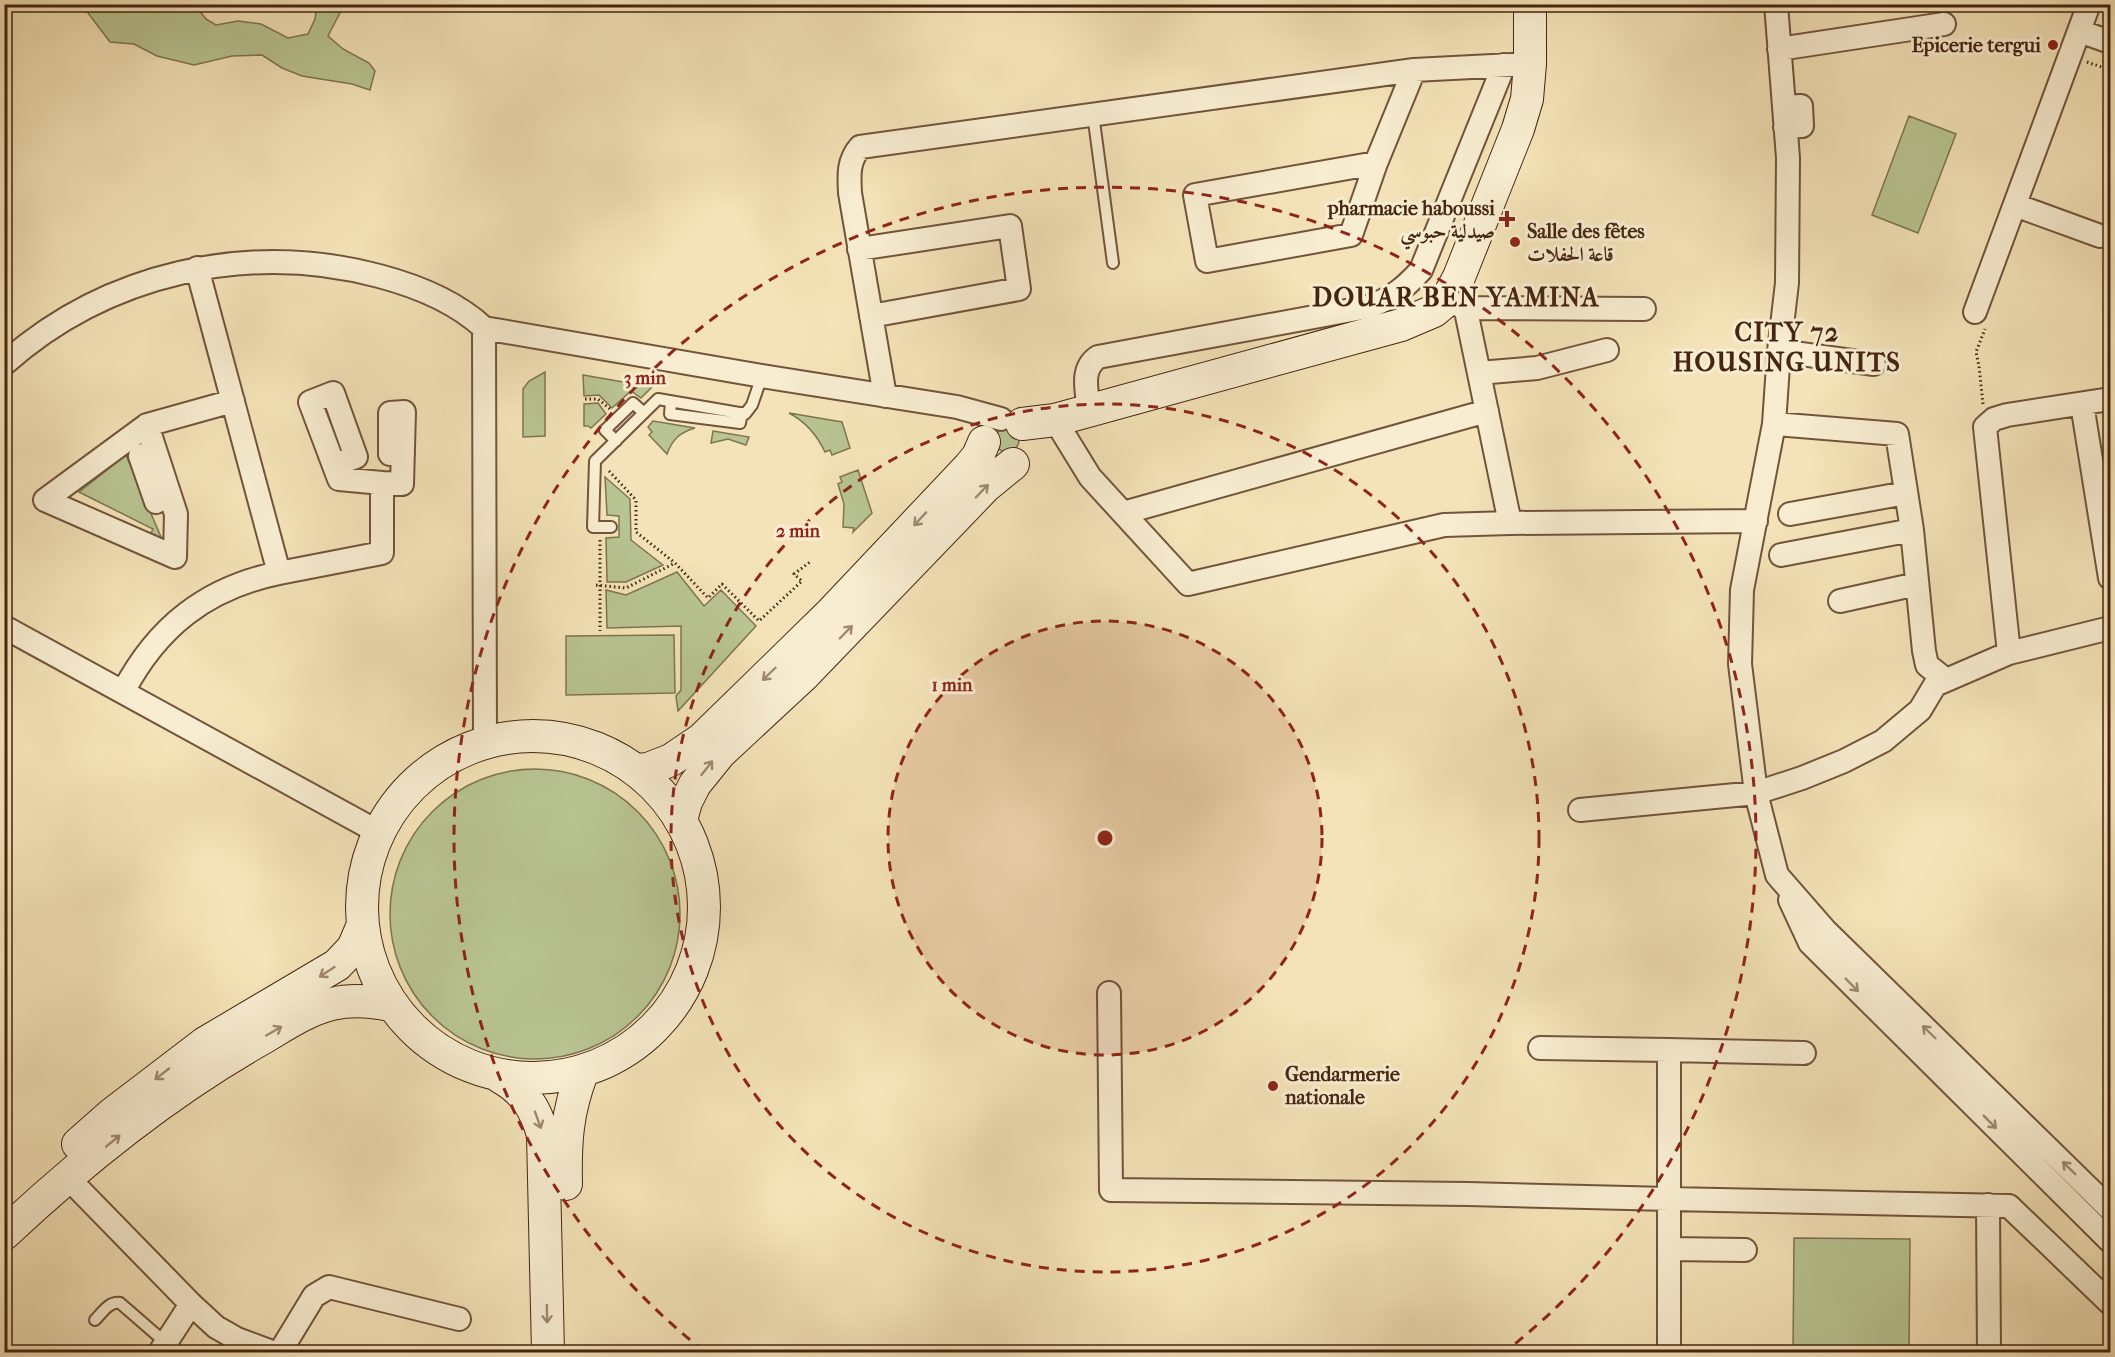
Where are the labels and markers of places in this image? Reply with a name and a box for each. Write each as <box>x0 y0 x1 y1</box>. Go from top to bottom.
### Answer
place label: Epicerie tergui <box>1911 34 2042 57</box>
marker: Epicerie tergui <box>2046 38 2060 52</box>
place label: pharmacie haboussi صيدلية حبوسي <box>1327 197 1496 250</box>
marker: pharmacie haboussi صيدلية حبوسي <box>1500 212 1514 226</box>
place label: Salle des fêtes قاعة الحفلات <box>1527 220 1645 266</box>
marker: Salle des fêtes قاعة الحفلات <box>1508 235 1522 249</box>
centre of rings <box>1095 828 1115 848</box>
place label: Gendarmerie nationale <box>1284 1063 1400 1109</box>
marker: Gendarmerie nationale <box>1266 1079 1280 1093</box>

